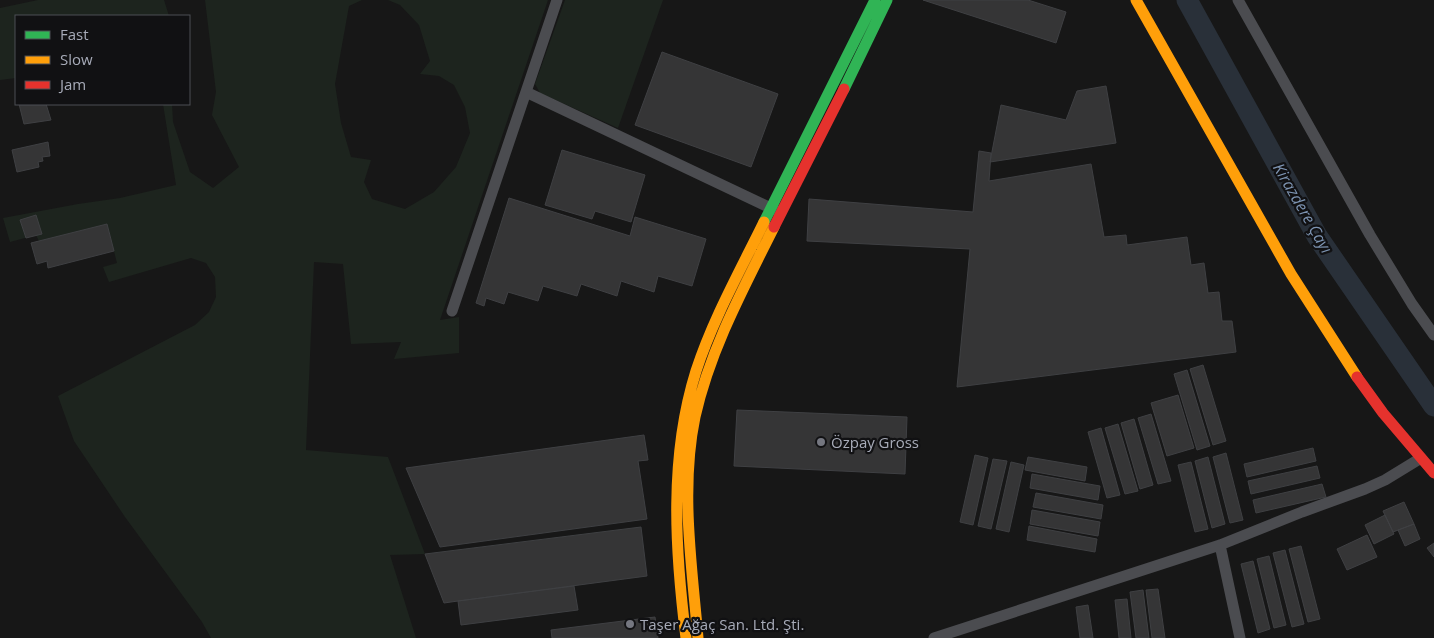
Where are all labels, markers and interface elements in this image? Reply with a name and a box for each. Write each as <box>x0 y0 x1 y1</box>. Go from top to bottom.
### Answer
legend <box>15 15 190 105</box>
text: Fast <box>60 24 89 44</box>
text: Slow <box>60 49 93 69</box>
text: Jam <box>58 74 86 94</box>
water label: Kirazdere Çayı <box>1268 159 1338 257</box>
place label: Özpay Gross <box>831 432 919 452</box>
marker: Özpay Gross <box>815 436 827 448</box>
place label: Taşer Ağaç San. Ltd. Şti. <box>640 614 804 634</box>
marker: Taşer Ağaç San. Ltd. Şti. <box>624 618 636 630</box>

